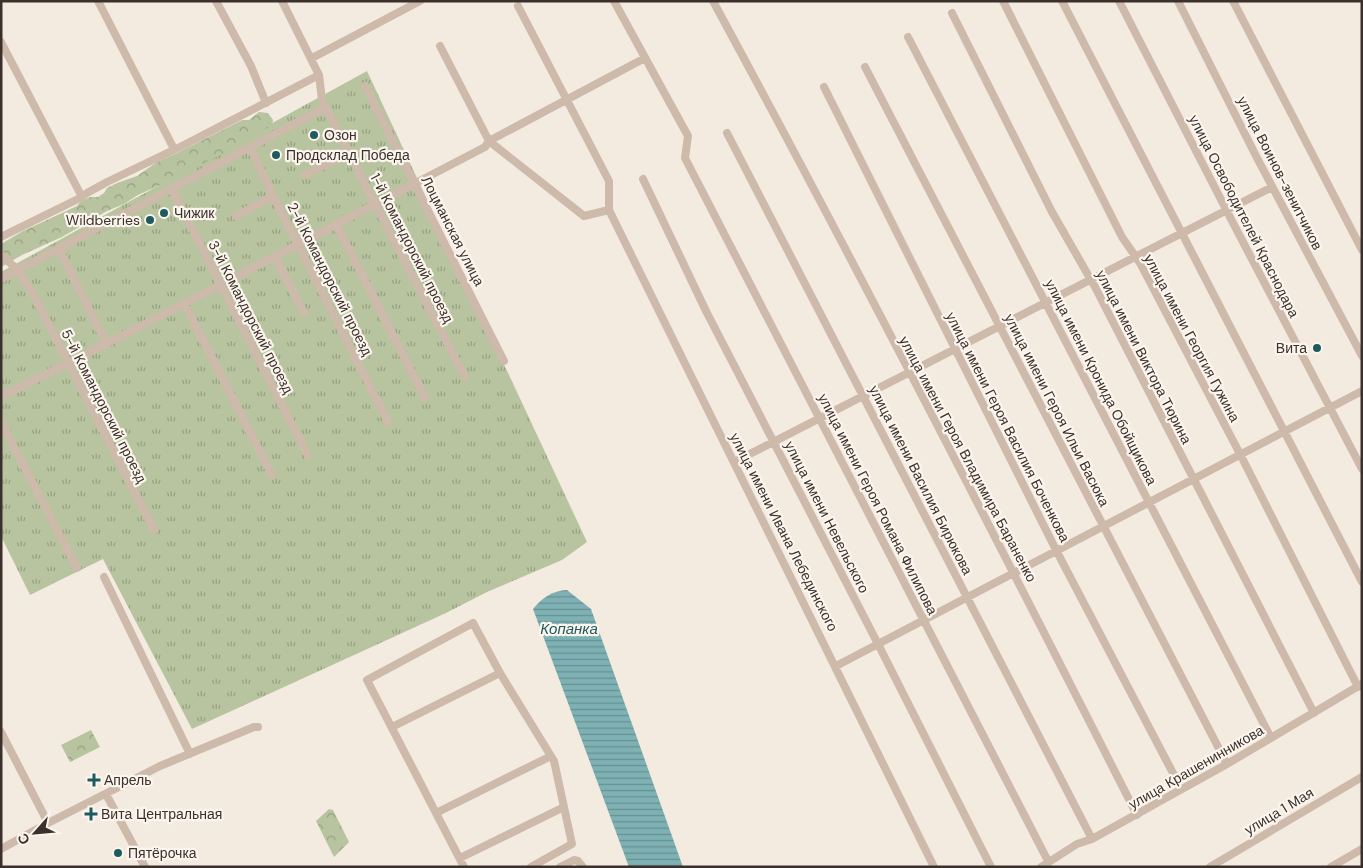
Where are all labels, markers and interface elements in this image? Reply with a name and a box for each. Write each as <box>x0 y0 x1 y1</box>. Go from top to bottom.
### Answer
street label: улица Воинов-зенитчиков <box>1233 93 1327 253</box>
street label: улица Освободителей Краснодара <box>1185 112 1303 321</box>
place label: Озон <box>324 126 357 144</box>
marker: Озон <box>308 129 320 141</box>
place label: Продсклад Победа <box>286 146 410 164</box>
marker: Продсклад Победа <box>270 149 282 161</box>
street label: 1-й Командорский проезд <box>366 170 458 326</box>
street label: Лоцманская улица <box>417 173 489 289</box>
street label: 2-й Командорский проезд <box>284 199 376 359</box>
place label: Чижик <box>174 204 215 222</box>
marker: Чижик <box>158 207 170 219</box>
place label: Wildberries <box>66 211 140 229</box>
marker: Wildberries <box>144 214 156 226</box>
street label: 3-й Командорский проезд <box>204 237 298 397</box>
street label: улица имени Георгия Гужина <box>1140 251 1244 425</box>
street label: улица имени Виктора Тюрина <box>1092 267 1196 447</box>
street label: улица имени Кронида Обойщикова <box>1041 276 1161 488</box>
street label: улица имени Героя Василия Боченкова <box>942 309 1074 545</box>
street label: улица имени Героя Ильи Васюка <box>1000 311 1114 510</box>
street label: 5-й Командорский проезд <box>57 326 151 486</box>
street label: улица имени Героя Владимира Бараненко <box>895 333 1041 585</box>
place label: Вита <box>1276 339 1307 357</box>
marker: Вита <box>1311 342 1323 354</box>
street label: улица имени Василия Бирюкова <box>865 382 977 578</box>
street label: улица имени Героя Романа Филипова <box>814 390 942 618</box>
street label: улица имени Ивана Лебединского <box>726 430 842 635</box>
street label: улица имени Невельского <box>781 438 873 596</box>
water label: Копанка <box>540 619 598 639</box>
street label: улица Крашенинникова <box>1125 721 1267 813</box>
place label: Апрель <box>104 771 152 789</box>
marker: Апрель <box>88 774 100 786</box>
street label: улица 1 Мая <box>1241 783 1317 839</box>
place label: Вита Центральная <box>101 805 222 823</box>
north arrow <box>10 808 60 858</box>
marker: Вита Центральная <box>85 808 97 820</box>
text: С <box>13 830 34 847</box>
place label: Пятёрочка <box>128 844 197 862</box>
marker: Пятёрочка <box>112 847 124 859</box>

